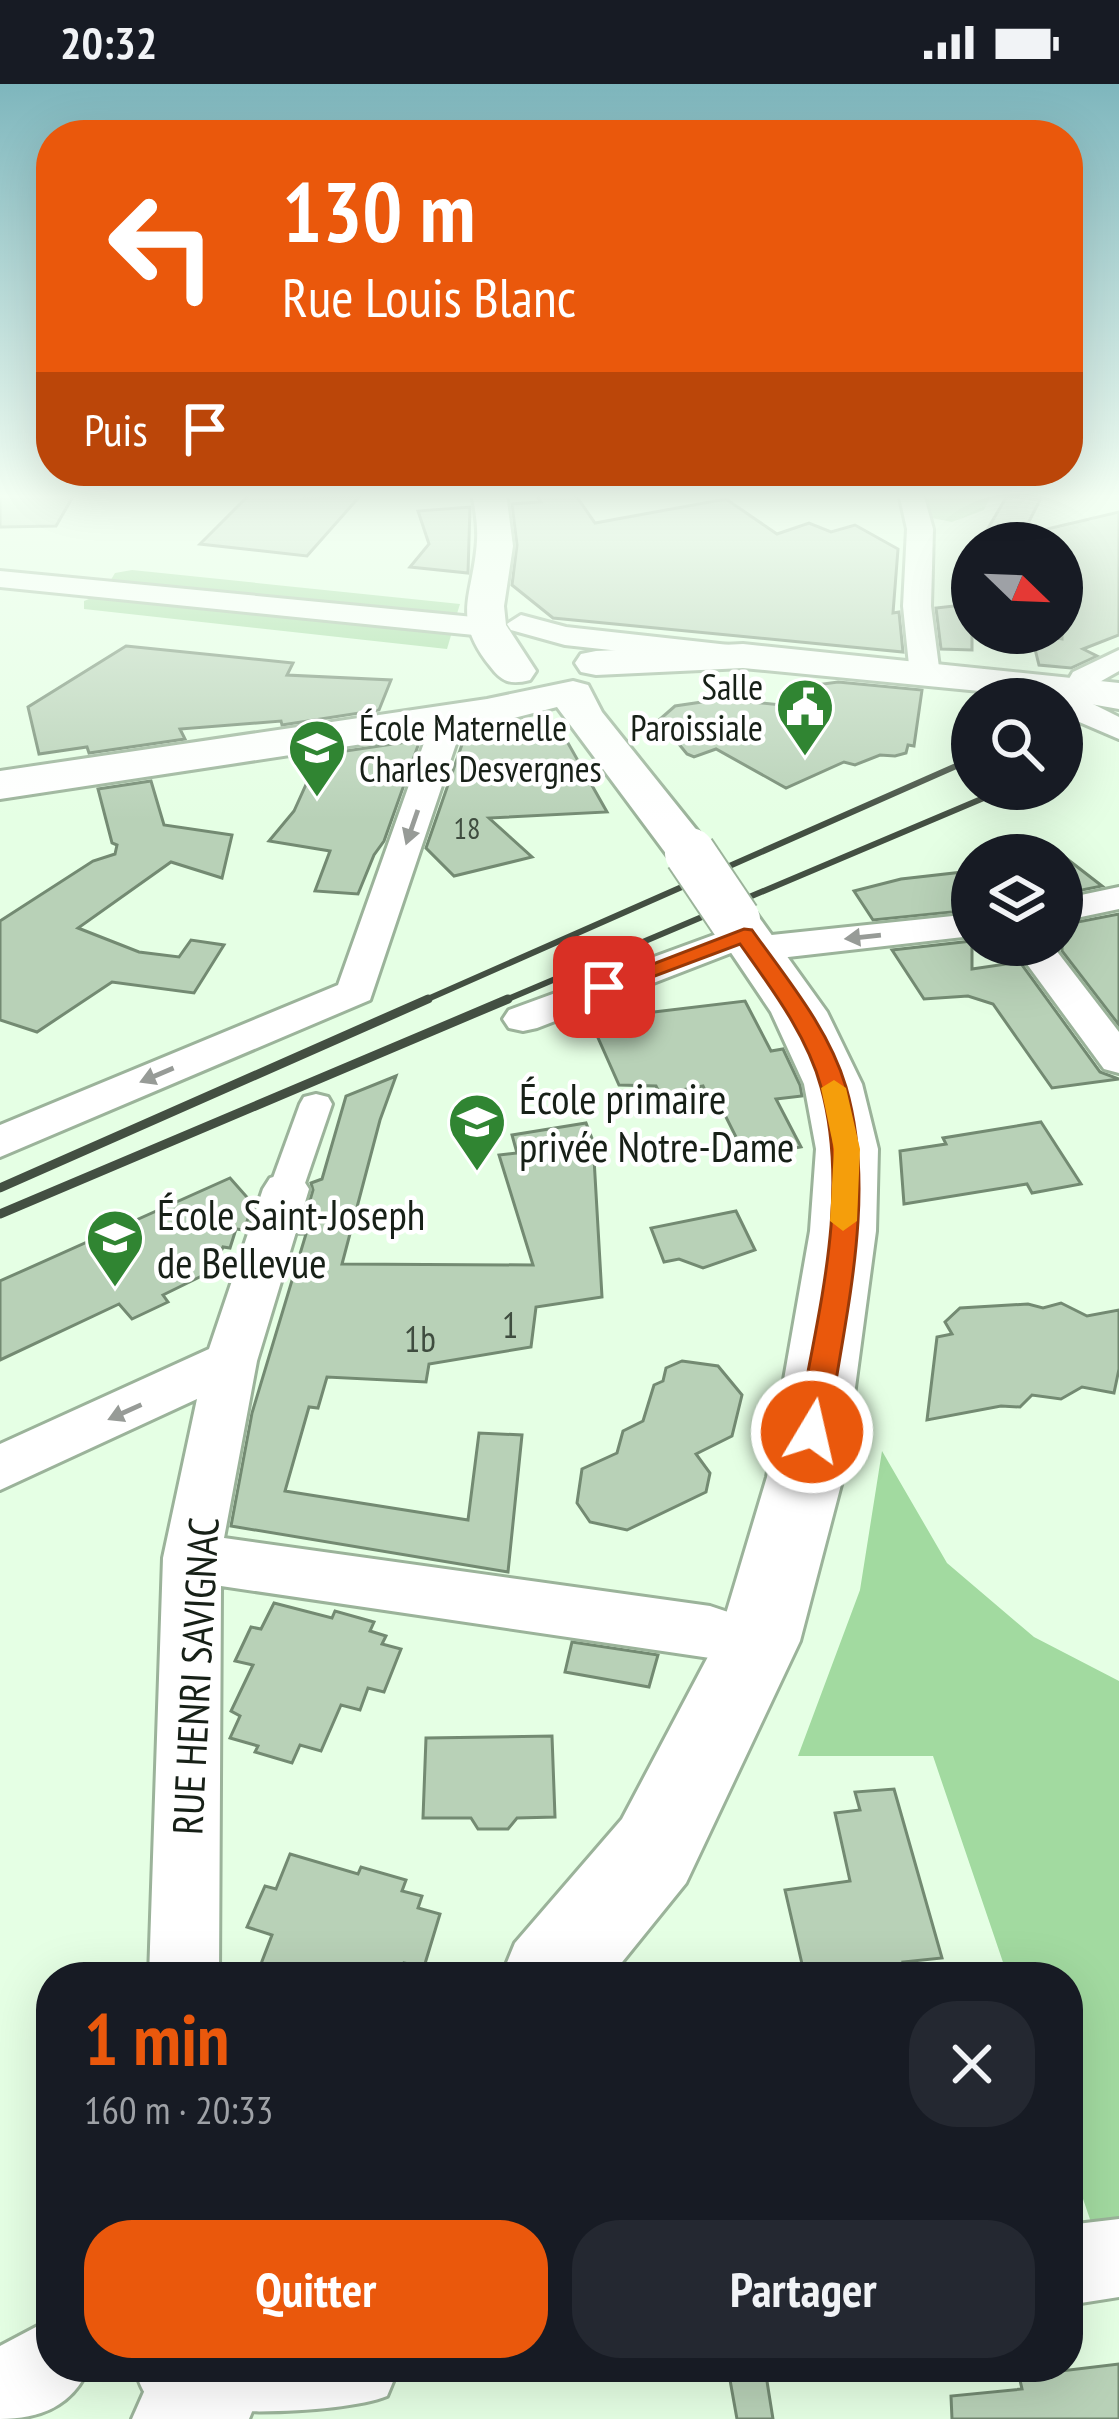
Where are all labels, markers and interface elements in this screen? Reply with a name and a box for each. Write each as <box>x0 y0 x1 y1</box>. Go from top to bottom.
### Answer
text: 20:32 <box>60 13 157 71</box>
text: 130 m <box>282 156 475 265</box>
icon: left <box>84 168 240 324</box>
text: Rue Louis Blanc <box>282 262 576 332</box>
icon: arrive <box>172 396 238 462</box>
text: Puis <box>84 400 148 458</box>
north arrow <box>951 522 1083 654</box>
map controls <box>951 522 1083 966</box>
place label: Salle Paroissiale <box>630 663 763 751</box>
public building icon: Salle Paroissiale <box>774 676 836 758</box>
button: search <box>951 678 1083 810</box>
place label: École Maternelle Charles Desvergnes <box>359 704 602 792</box>
school or university icon: École Maternelle Charles Desvergnes <box>286 717 348 799</box>
house number: 18 <box>454 808 481 847</box>
one-way arrow <box>402 809 420 845</box>
button: layers <box>951 834 1083 966</box>
one-way arrow <box>844 927 881 946</box>
pin <box>553 936 655 1038</box>
icon: arrive <box>571 954 637 1020</box>
one-way arrow <box>140 1066 175 1086</box>
place label: École primaire privée Notre-Dame <box>519 1071 794 1174</box>
school or university icon: École primaire privée Notre-Dame <box>446 1091 508 1173</box>
place label: École Saint-Joseph de Bellevue <box>157 1187 425 1290</box>
school or university icon: École Saint-Joseph de Bellevue <box>84 1207 146 1289</box>
house number: 1 <box>502 1301 518 1348</box>
house number: 1b <box>404 1315 436 1362</box>
position arrow <box>749 1369 875 1495</box>
one-way arrow <box>108 1402 143 1422</box>
street label: RUE HENRI SAVIGNAC <box>159 1516 231 1836</box>
text: 1 min <box>84 1992 229 2085</box>
button: close <box>909 2001 1035 2127</box>
text: 160 m · 20:33 <box>84 2084 273 2135</box>
button: Quitter <box>84 2220 548 2358</box>
button: Partager <box>572 2220 1035 2358</box>

